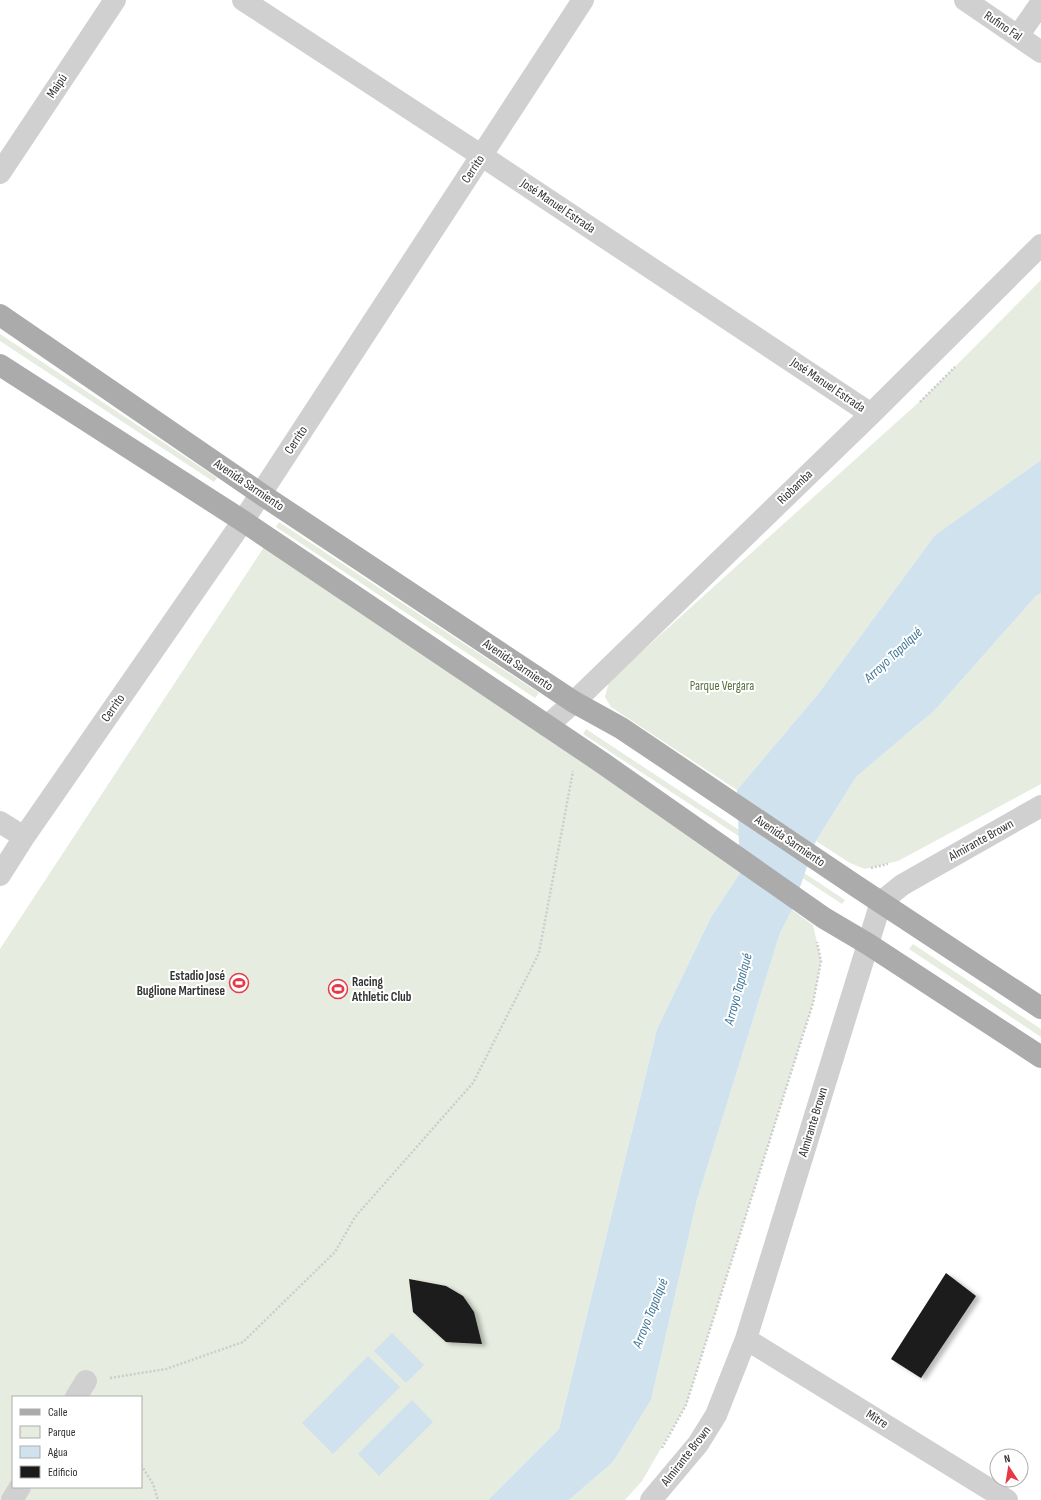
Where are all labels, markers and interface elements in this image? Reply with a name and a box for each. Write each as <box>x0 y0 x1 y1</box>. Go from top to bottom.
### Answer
street label: Rufino Fal <box>981 8 1025 44</box>
street label: Maipú <box>43 71 71 101</box>
street label: Cerrito <box>458 152 488 186</box>
street label: José Manuel Estrada <box>517 175 598 237</box>
street label: José Manuel Estrada <box>787 354 868 416</box>
street label: Cerrito <box>281 423 311 457</box>
street label: Avenida Sarmiento <box>210 455 287 514</box>
street label: Riobamba <box>774 466 816 508</box>
water label: Arroyo Tapalqué <box>860 623 926 687</box>
street label: Avenida Sarmiento <box>479 635 556 694</box>
park label: Parque Vergara <box>690 678 754 694</box>
street label: Cerrito <box>98 691 128 725</box>
street label: Avenida Sarmiento <box>751 811 828 870</box>
street label: Almirante Brown <box>945 816 1016 865</box>
water label: Arroyo Tapalqué <box>720 951 756 1028</box>
place label: Estadio José Buglione Martinese <box>137 968 225 999</box>
sports icon: Estadio José Buglione Martinese <box>228 972 250 994</box>
place label: Racing Athletic Club <box>351 974 412 1005</box>
sports icon: Racing Athletic Club <box>327 978 349 1000</box>
street label: Almirante Brown <box>795 1085 831 1160</box>
water label: Arroyo Tapalqué <box>628 1275 672 1351</box>
legend <box>12 1396 142 1488</box>
text: Calle <box>48 1405 68 1420</box>
street label: Mitre <box>863 1406 891 1432</box>
street label: Almirante Brown <box>657 1423 714 1490</box>
text: Parque <box>48 1425 76 1440</box>
text: Agua <box>47 1445 68 1460</box>
north arrow <box>989 1448 1029 1488</box>
text: N <box>1003 1452 1011 1466</box>
text: Edificio <box>48 1465 77 1480</box>

